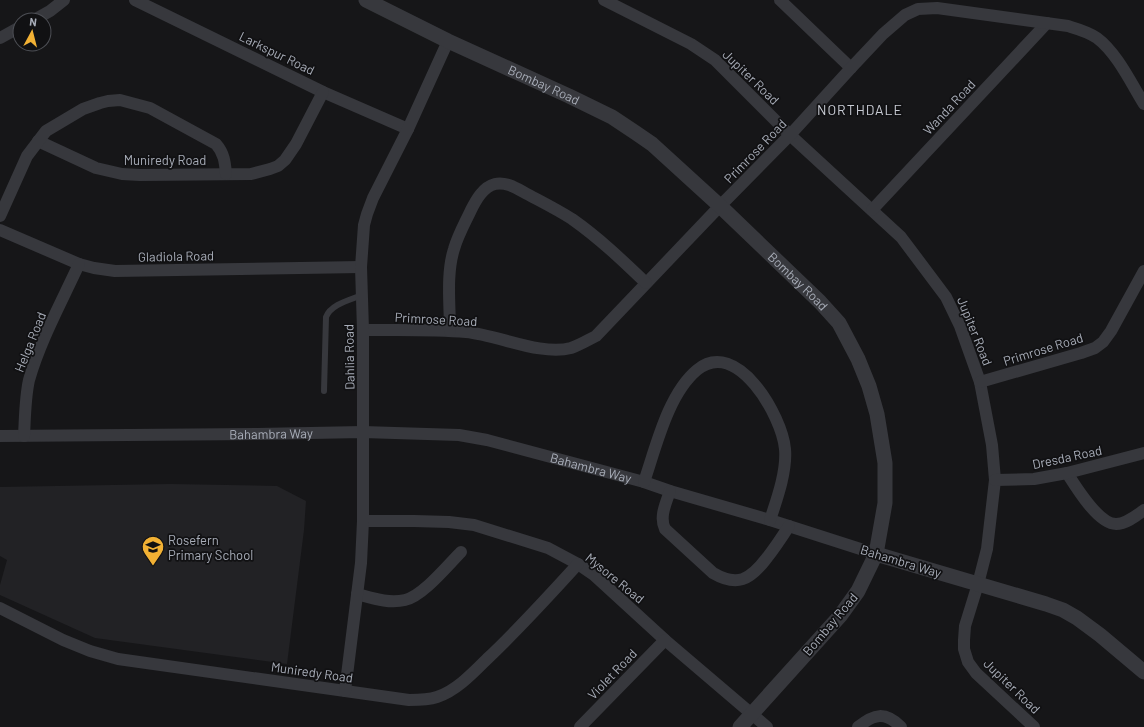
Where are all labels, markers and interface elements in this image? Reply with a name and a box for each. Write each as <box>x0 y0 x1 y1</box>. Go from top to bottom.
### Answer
north arrow <box>12 12 52 52</box>
text: N <box>29 15 38 28</box>
street label: Larkspur Road <box>237 28 317 78</box>
street label: Jupiter Road <box>719 46 783 108</box>
street label: Bombay Road <box>505 61 582 108</box>
street label: Wanda Road <box>919 76 979 138</box>
district label: NORTHDALE <box>817 101 903 118</box>
street label: Primrose Road <box>720 116 790 186</box>
street label: Muniredy Road <box>124 152 206 168</box>
street label: Gladiola Road <box>138 247 214 265</box>
street label: Bombay Road <box>765 249 831 313</box>
street label: Jupiter Road <box>954 294 996 368</box>
street label: Primrose Road <box>394 309 478 329</box>
street label: Helga Road <box>11 310 49 374</box>
street label: Dahlia Road <box>340 324 358 390</box>
street label: Primrose Road <box>1001 329 1085 369</box>
street label: Bahambra Way <box>229 425 313 442</box>
street label: Dresda Road <box>1031 442 1103 472</box>
street label: Bahambra Way <box>548 449 633 486</box>
place label: Rosefern Primary School <box>168 532 253 563</box>
school or university icon: Rosefern Primary School <box>140 534 166 567</box>
street label: Bahambra Way <box>859 541 943 581</box>
street label: Mysore Road <box>582 549 648 607</box>
street label: Bombay Road <box>799 589 861 659</box>
street label: Violet Road <box>584 645 640 703</box>
street label: Jupiter Road <box>980 655 1044 717</box>
street label: Muniredy Road <box>270 658 354 686</box>

